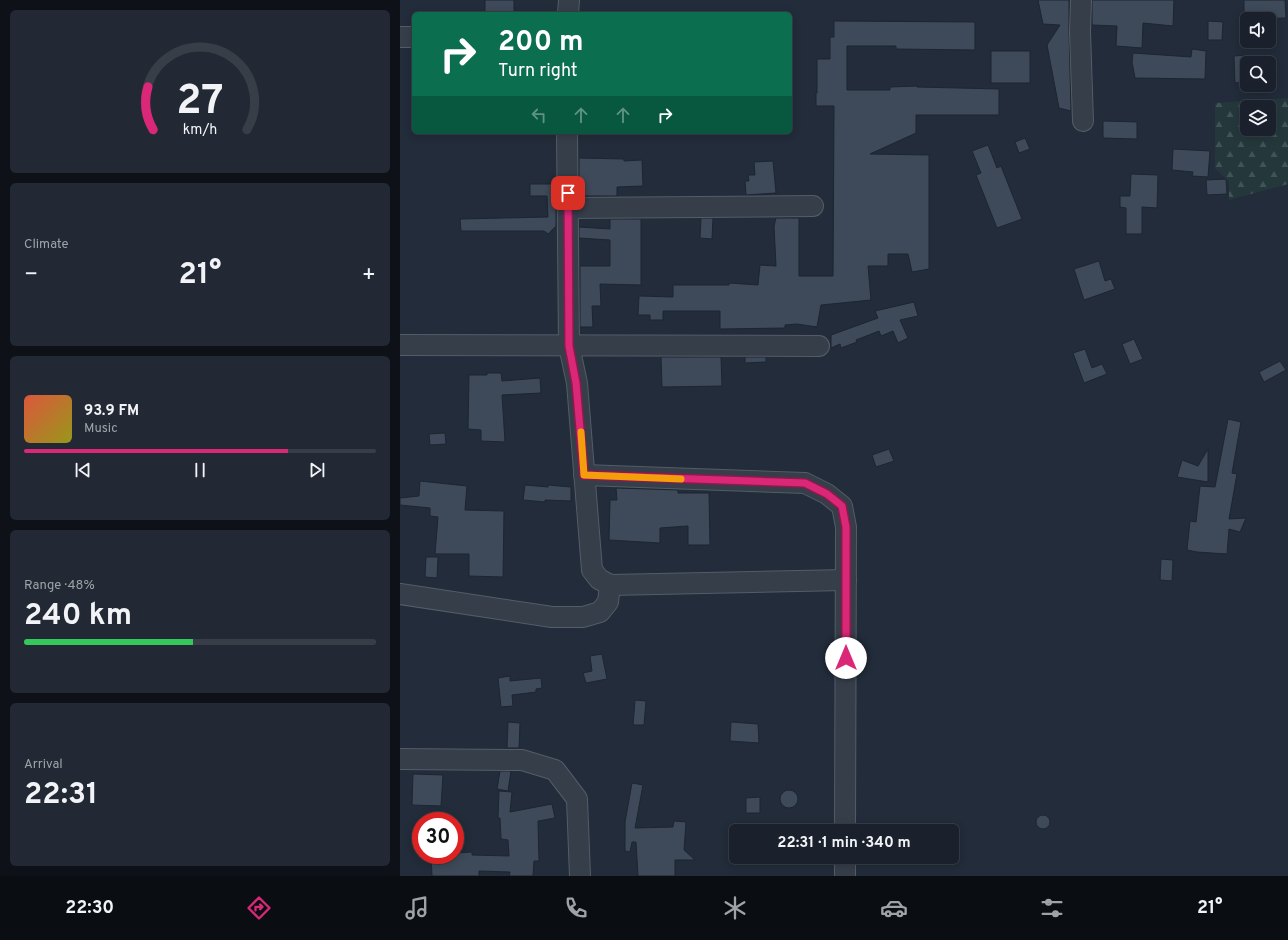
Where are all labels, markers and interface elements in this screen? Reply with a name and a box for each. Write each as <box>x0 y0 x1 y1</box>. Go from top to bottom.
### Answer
map controls <box>1240 12 1276 136</box>
button: sound <box>1240 12 1276 48</box>
text: 200 m <box>498 25 584 61</box>
icon: right <box>432 28 484 80</box>
button: search <box>1240 56 1276 92</box>
text: Turn right <box>498 60 578 83</box>
text: 27 <box>176 75 224 128</box>
button: layers <box>1240 100 1276 136</box>
icon: left <box>528 104 550 126</box>
icon: ahead <box>570 104 592 126</box>
icon: ahead <box>612 104 634 126</box>
icon: right <box>654 104 676 126</box>
text: km/h <box>183 120 217 138</box>
pin <box>551 176 585 210</box>
icon: arrive <box>557 182 579 204</box>
text: Climate <box>24 237 69 253</box>
text: 21° <box>179 257 221 294</box>
text: − <box>24 262 38 289</box>
text: + <box>362 262 376 289</box>
text: 93.9 FM <box>84 402 139 421</box>
text: Music <box>84 421 118 437</box>
icon: previous <box>72 459 94 481</box>
icon: pause <box>189 459 211 481</box>
icon: next <box>306 459 328 481</box>
text: Range · 48% <box>24 578 95 594</box>
text: 240 km <box>24 598 132 635</box>
position arrow <box>825 637 867 679</box>
text: Arrival <box>24 757 63 773</box>
text: 22:31 <box>24 777 98 814</box>
speed limit sign: 30 <box>412 812 464 864</box>
text: 22:31 · 1 min · 340 m <box>777 834 911 853</box>
icon: directions <box>245 894 273 922</box>
icon: music <box>403 894 431 922</box>
icon: phone <box>562 894 590 922</box>
icon: climate <box>721 894 749 922</box>
icon: car <box>880 894 908 922</box>
icon: filters <box>1038 894 1066 922</box>
text: 22:30 <box>65 897 114 920</box>
text: 21° <box>1197 897 1223 920</box>

